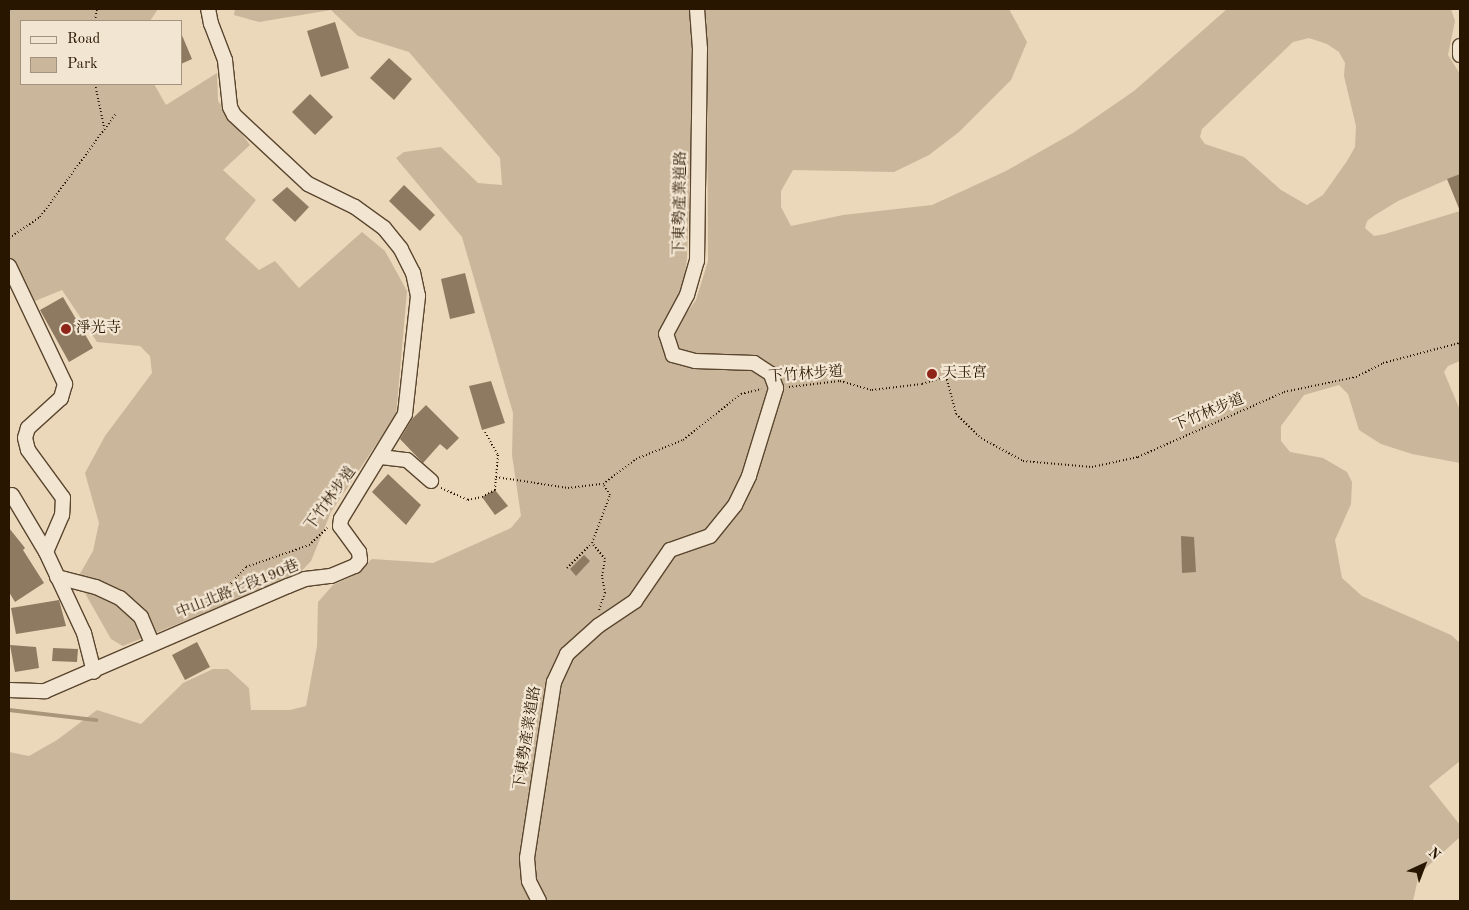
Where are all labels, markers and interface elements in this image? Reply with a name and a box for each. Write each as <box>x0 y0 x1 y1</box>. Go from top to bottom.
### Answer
legend <box>20 20 182 85</box>
text: Road <box>67 32 100 47</box>
text: Park <box>67 57 98 72</box>
street label: 下東勢產業道路 <box>671 150 691 256</box>
place label: 淨光寺 <box>76 320 121 338</box>
marker: 淨光寺 <box>60 323 72 335</box>
street label: 下竹林步道 <box>768 363 844 387</box>
place label: 天玉宮 <box>942 365 987 383</box>
marker: 天玉宮 <box>926 368 938 380</box>
street label: 下竹林步道 <box>1171 391 1247 435</box>
street label: 下竹林步道 <box>302 463 360 535</box>
street label: 中山北路七段190巷 <box>174 557 302 623</box>
street label: 下東勢產業道路 <box>511 685 545 791</box>
north arrow <box>1399 840 1449 890</box>
text: N <box>1426 845 1443 863</box>

